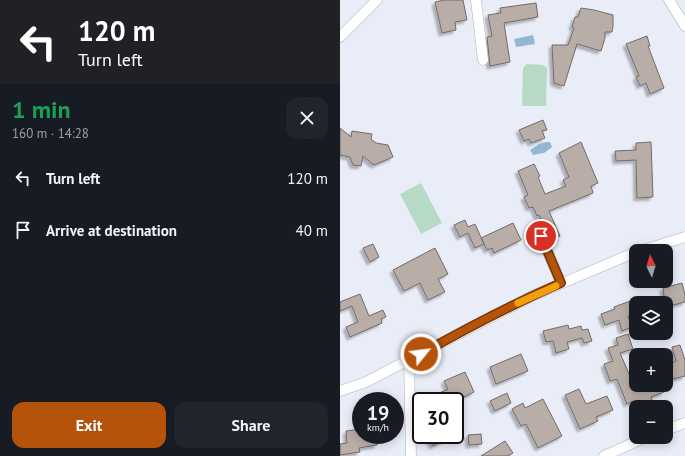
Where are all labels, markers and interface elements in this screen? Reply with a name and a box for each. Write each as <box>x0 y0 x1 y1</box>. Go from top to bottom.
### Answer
text: 120 m <box>78 12 155 49</box>
icon: left <box>12 16 64 68</box>
text: Turn left <box>78 48 143 71</box>
text: 1 min <box>12 94 71 125</box>
button: close <box>286 97 328 139</box>
text: 160 m · 14:28 <box>12 125 89 142</box>
icon: left <box>12 167 34 189</box>
text: Turn left <box>46 169 100 188</box>
text: 120 m <box>287 169 328 188</box>
icon: arrive <box>12 219 34 241</box>
pin <box>524 219 558 253</box>
text: Arrive at destination <box>46 221 177 240</box>
text: 40 m <box>295 221 328 240</box>
icon: arrive <box>530 225 552 247</box>
north arrow <box>629 244 673 288</box>
map controls <box>629 244 673 444</box>
button: layers <box>629 296 673 340</box>
position arrow <box>400 333 442 375</box>
button: + <box>629 348 673 392</box>
speed limit sign: 30 <box>412 392 464 444</box>
text: 19 <box>367 400 389 426</box>
button: − <box>629 400 673 444</box>
button: Exit <box>12 402 166 448</box>
button: Share <box>174 402 328 448</box>
text: km/h <box>367 421 389 434</box>

